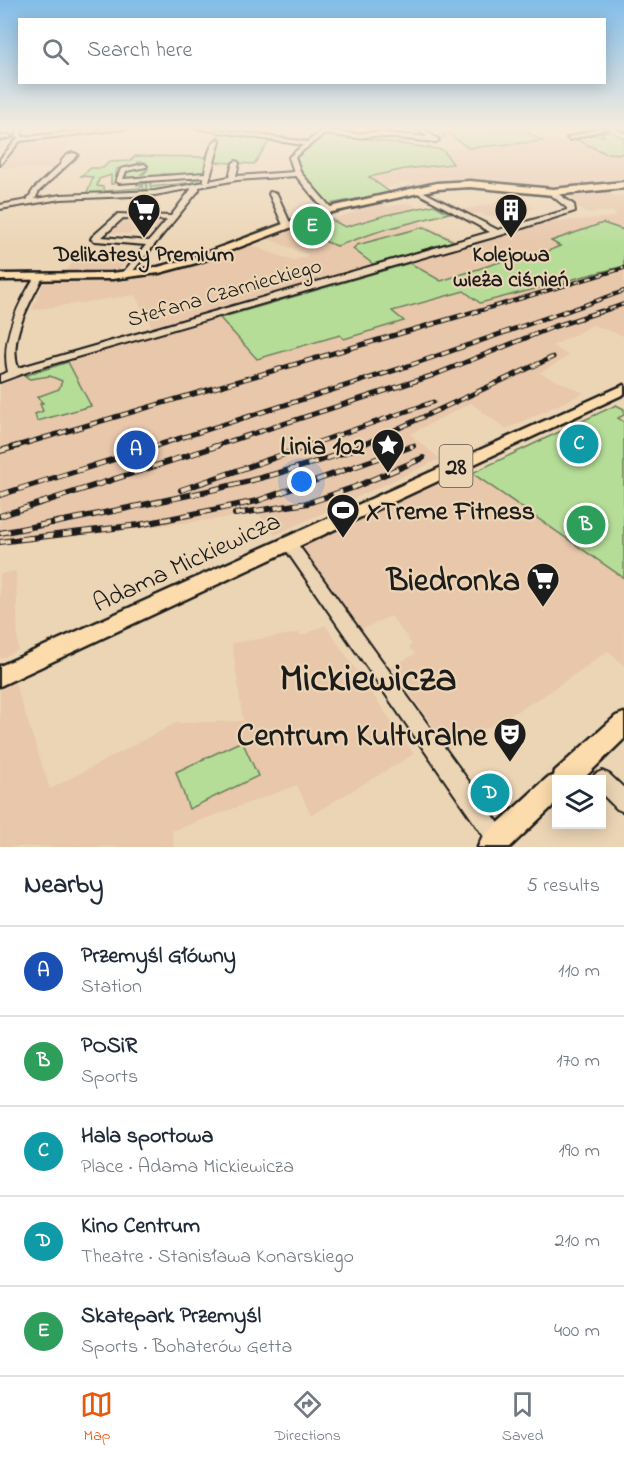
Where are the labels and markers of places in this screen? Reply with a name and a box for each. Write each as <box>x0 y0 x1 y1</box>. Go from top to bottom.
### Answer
supermarket icon: Delikatesy Premium <box>126 192 162 239</box>
building icon: Kolejowa wieża ciśnień <box>493 192 529 239</box>
pin: E <box>292 204 332 248</box>
place label: Delikatesy Premium <box>53 240 234 273</box>
place label: Kolejowa wieża ciśnień <box>453 240 569 297</box>
pin: C <box>560 422 598 466</box>
place icon: Linia 102 <box>370 427 406 474</box>
pin: A <box>116 428 156 472</box>
place label: Linia 102 <box>280 429 365 467</box>
sports icon: XTreme Fitness <box>325 492 361 539</box>
place label: XTreme Fitness <box>366 494 535 532</box>
pin: B <box>566 502 606 548</box>
place label: Biedronka <box>385 559 520 606</box>
supermarket icon: Biedronka <box>525 561 561 608</box>
place label: Centrum Kulturalne <box>237 714 489 761</box>
theatre icon: Centrum Kulturalne <box>492 716 528 763</box>
pin: D <box>470 770 510 816</box>

